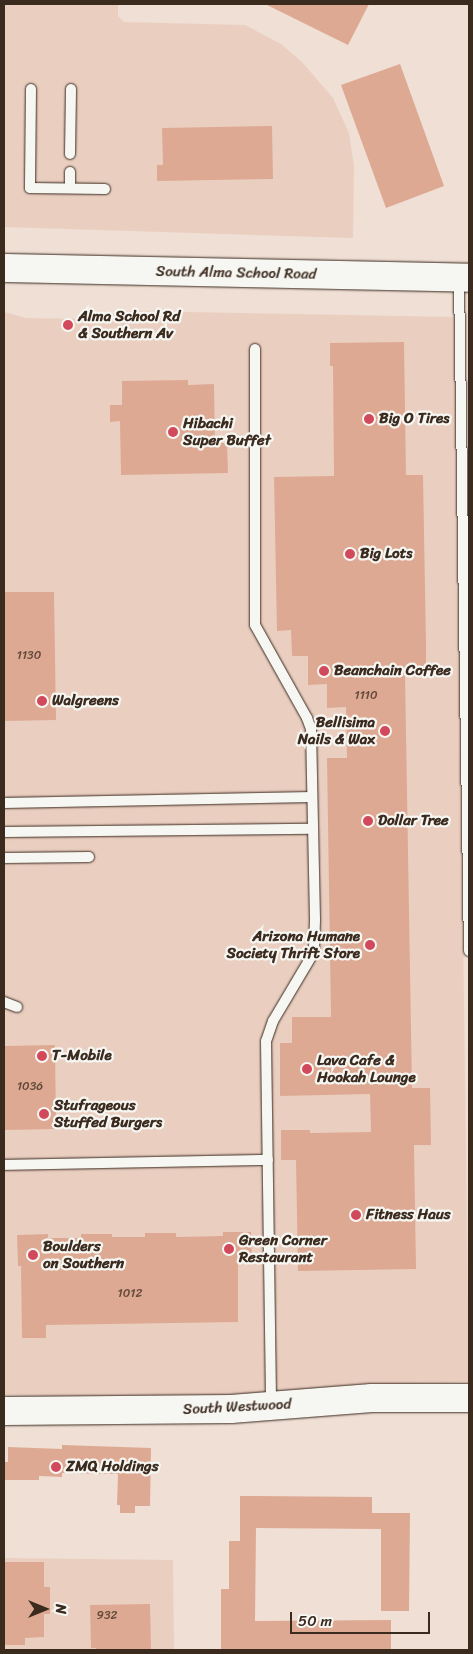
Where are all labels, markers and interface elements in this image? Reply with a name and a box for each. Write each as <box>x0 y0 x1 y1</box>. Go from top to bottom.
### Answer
street label: South Alma School Road <box>155 263 317 283</box>
place label: Alma School Rd & Southern Av <box>78 307 180 342</box>
marker: Alma School Rd & Southern Av <box>62 319 74 331</box>
place label: Big O Tires <box>379 410 451 428</box>
marker: Big O Tires <box>363 413 375 425</box>
place label: Hibachi Super Buffet <box>183 414 271 449</box>
marker: Hibachi Super Buffet <box>167 426 179 438</box>
place label: Big Lots <box>360 545 413 563</box>
marker: Big Lots <box>344 548 356 560</box>
house number: 1130 <box>17 649 41 663</box>
place label: Beanchain Coffee <box>334 662 451 680</box>
marker: Beanchain Coffee <box>318 665 330 677</box>
house number: 1110 <box>354 689 378 703</box>
place label: Walgreens <box>52 692 119 710</box>
marker: Walgreens <box>36 695 48 707</box>
place label: Bellisima Nails & Wax <box>298 713 375 748</box>
marker: Bellisima Nails & Wax <box>379 725 391 737</box>
place label: Dollar Tree <box>378 812 449 830</box>
marker: Dollar Tree <box>362 815 374 827</box>
place label: Arizona Humane Society Thrift Store <box>225 927 360 962</box>
marker: Arizona Humane Society Thrift Store <box>364 939 376 951</box>
place label: T-Mobile <box>52 1047 112 1065</box>
marker: T-Mobile <box>36 1050 48 1062</box>
place label: Lava Cafe & Hookah Lounge <box>317 1051 416 1086</box>
marker: Lava Cafe & Hookah Lounge <box>301 1063 313 1075</box>
house number: 1036 <box>17 1080 43 1094</box>
place label: Stufrageous Stuffed Burgers <box>54 1096 163 1131</box>
marker: Stufrageous Stuffed Burgers <box>38 1108 50 1120</box>
place label: Fitness Haus <box>366 1206 451 1224</box>
marker: Fitness Haus <box>350 1209 362 1221</box>
place label: Green Corner Restaurant <box>239 1231 327 1266</box>
place label: Boulders on Southern <box>43 1237 124 1272</box>
marker: Green Corner Restaurant <box>223 1243 235 1255</box>
marker: Boulders on Southern <box>27 1249 39 1261</box>
house number: 1012 <box>118 1287 142 1301</box>
street label: South Westwood <box>182 1395 292 1419</box>
place label: ZMQ Holdings <box>66 1458 159 1476</box>
marker: ZMQ Holdings <box>50 1461 62 1473</box>
north arrow <box>20 1584 70 1634</box>
scale bar <box>293 1602 433 1634</box>
text: N <box>48 1604 73 1614</box>
text: 50 m <box>298 1608 332 1634</box>
house number: 932 <box>97 1609 117 1623</box>

